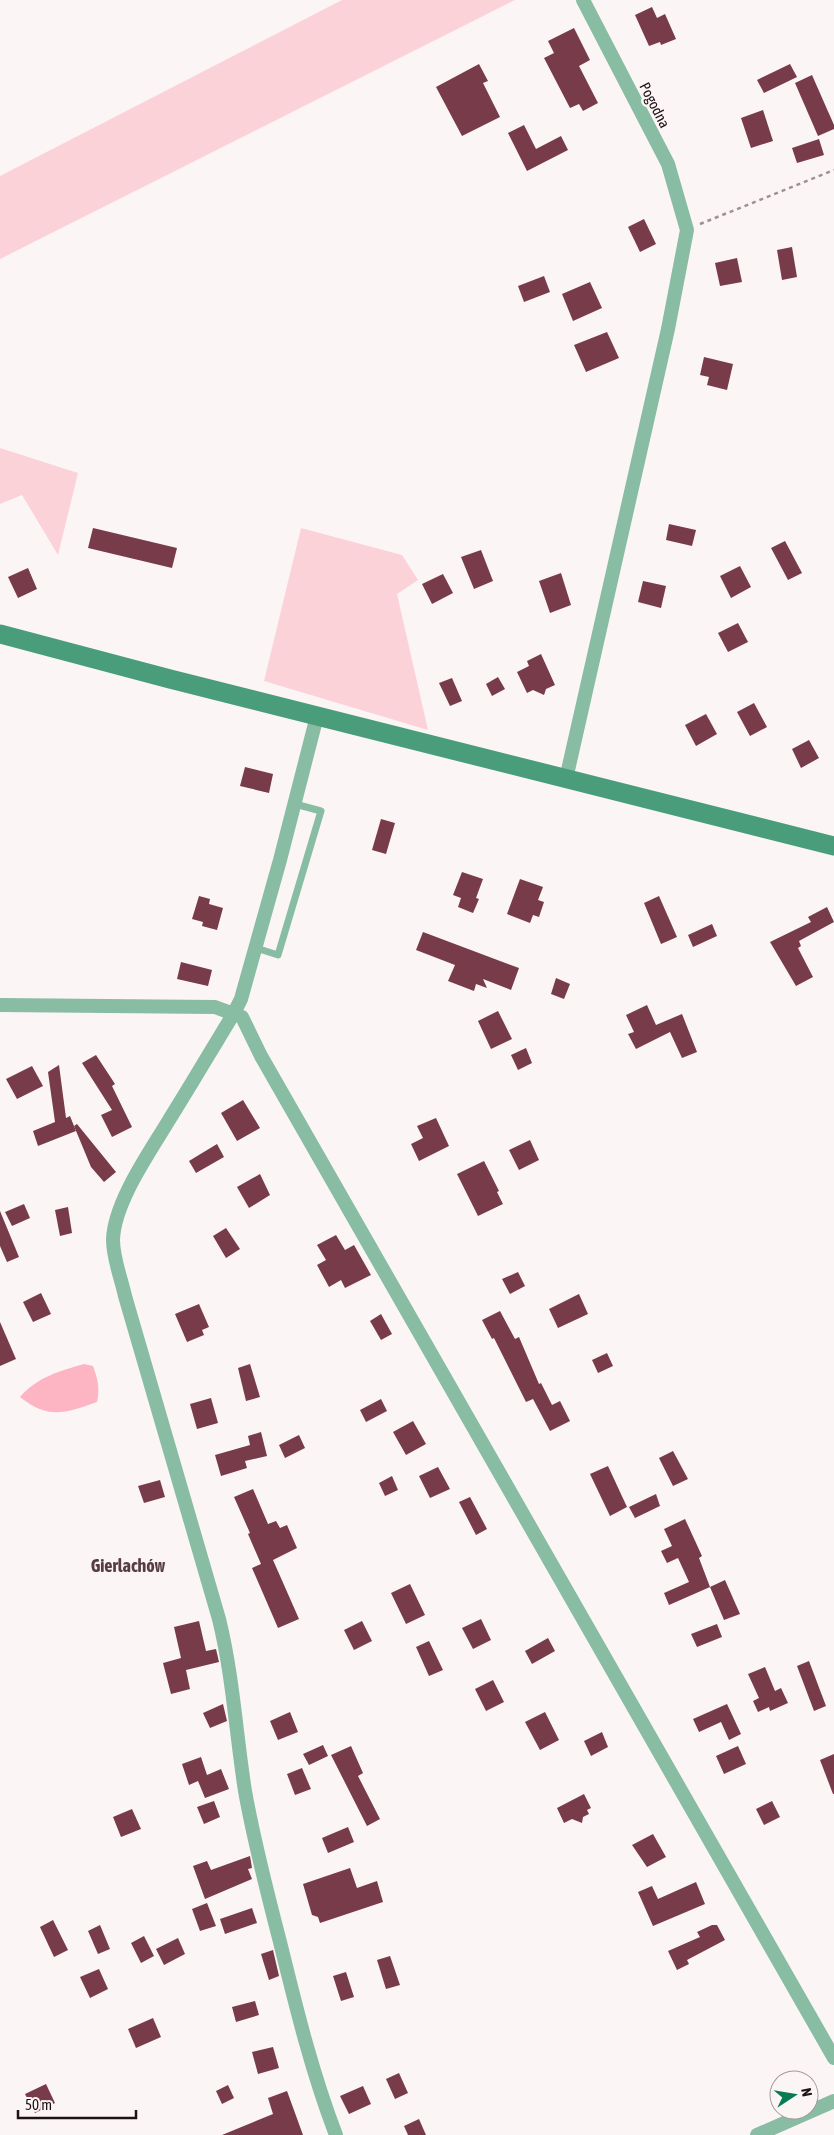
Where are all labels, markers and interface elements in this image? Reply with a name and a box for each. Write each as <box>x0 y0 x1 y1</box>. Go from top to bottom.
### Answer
street label: Pogodna <box>636 79 674 131</box>
district label: Gierlachów <box>91 1555 166 1576</box>
north arrow <box>769 2070 819 2120</box>
text: N <box>798 2087 815 2098</box>
scale bar <box>18 2088 135 2120</box>
text: 50 m <box>25 2096 52 2113</box>

